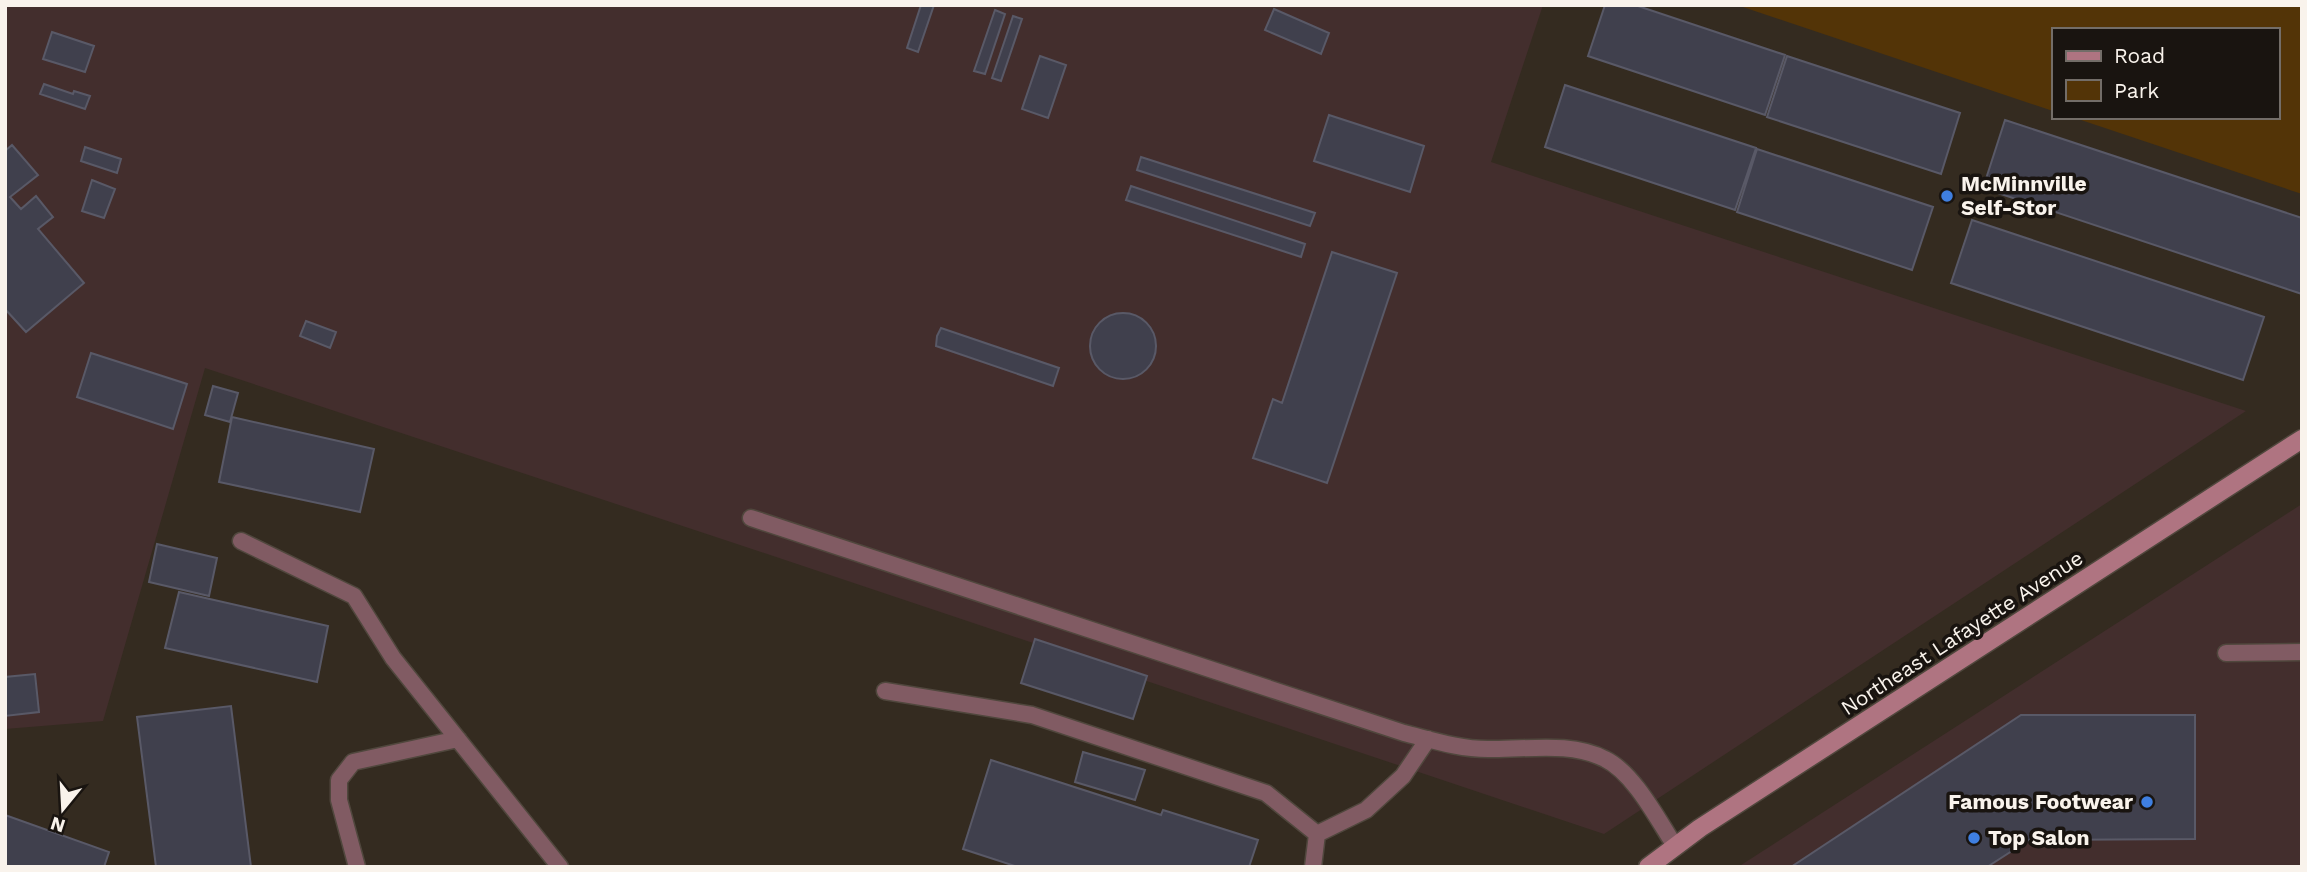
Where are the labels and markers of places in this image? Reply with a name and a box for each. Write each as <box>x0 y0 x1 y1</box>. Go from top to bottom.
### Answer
place label: McMinnville Self-Stor <box>1961 171 2087 220</box>
marker: McMinnville Self-Stor <box>1939 188 1955 204</box>
place label: Famous Footwear <box>1948 789 2133 814</box>
marker: Famous Footwear <box>2139 794 2155 810</box>
place label: Top Salon <box>1988 825 2090 850</box>
marker: Top Salon <box>1966 830 1982 846</box>

